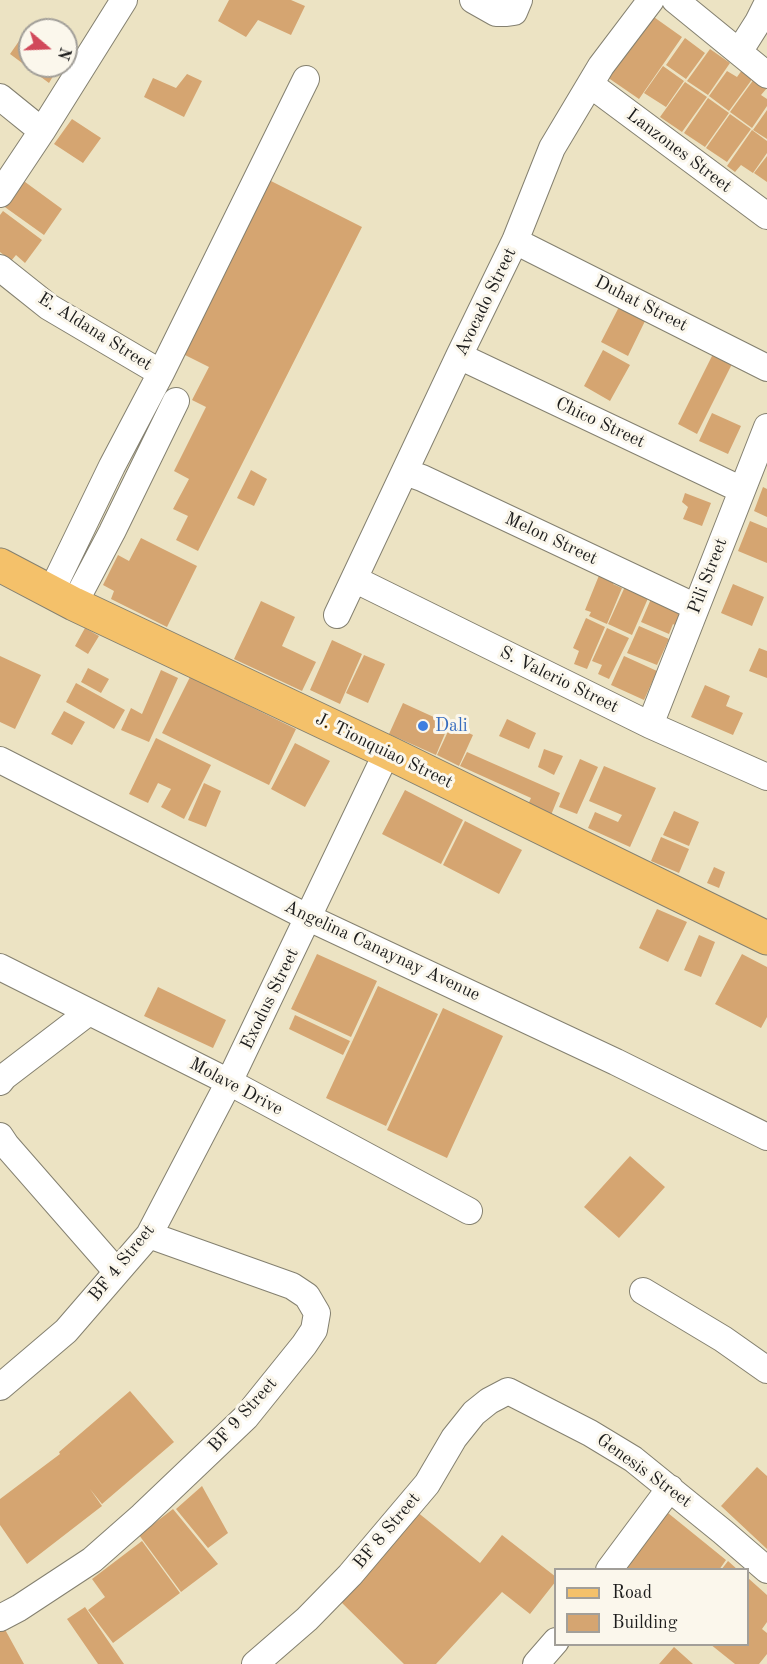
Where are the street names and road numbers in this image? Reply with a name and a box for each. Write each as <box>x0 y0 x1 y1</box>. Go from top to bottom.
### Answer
street label: Lanzones Street <box>622 104 736 198</box>
street label: Avocado Street <box>450 244 522 360</box>
street label: Duhat Street <box>591 271 691 337</box>
street label: E. Aldana Street <box>34 288 156 376</box>
street label: Chico Street <box>552 393 648 453</box>
street label: Melon Street <box>501 508 601 570</box>
street label: Pili Street <box>684 535 732 617</box>
street label: S. Valerio Street <box>496 642 622 718</box>
street label: J. Tionquiao Street <box>312 708 456 794</box>
street label: Angelina Canaynay Avenue <box>281 896 483 1006</box>
street label: Exodus Street <box>236 945 304 1053</box>
street label: Molave Drive <box>186 1053 286 1121</box>
street label: BF 4 Street <box>84 1220 160 1306</box>
street label: BF 9 Street <box>204 1373 282 1457</box>
street label: Genesis Street <box>592 1429 696 1513</box>
street label: BF 8 Street <box>349 1489 425 1573</box>

